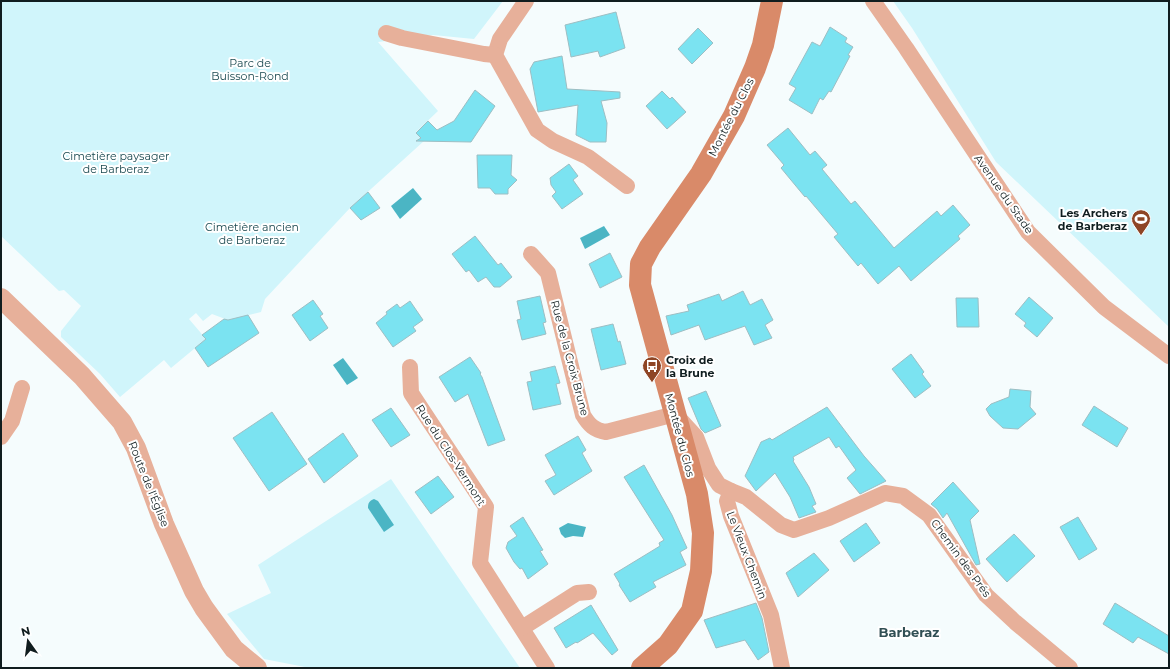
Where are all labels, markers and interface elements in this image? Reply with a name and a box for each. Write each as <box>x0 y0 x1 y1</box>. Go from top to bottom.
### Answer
park label: Parc de Buisson-Rond <box>211 56 289 83</box>
street label: Montée du Clos <box>705 75 757 159</box>
park label: Cimetière paysager de Barberaz <box>63 149 169 176</box>
street label: Avenue du Stade <box>971 152 1037 237</box>
place label: Les Archers de Barberaz <box>1058 206 1127 233</box>
sports icon: Les Archers de Barberaz <box>1130 208 1152 236</box>
park label: Cimetière ancien de Barberaz <box>205 220 299 247</box>
street label: Rue de la Croix Brune <box>548 299 592 418</box>
place label: Croix de la Brune <box>666 353 715 380</box>
bus stop icon: Croix de la Brune <box>641 355 663 383</box>
street label: Montée du Clos <box>662 392 698 479</box>
street label: Rue du Clos-Vermont <box>413 402 489 509</box>
street label: Route de l'Église <box>125 439 173 529</box>
street label: Le Vieux Chemin <box>724 509 770 601</box>
street label: Chemin des Prés <box>928 516 994 600</box>
north arrow <box>8 621 48 661</box>
text: N <box>20 623 32 639</box>
district label: Barberaz <box>879 624 939 640</box>

